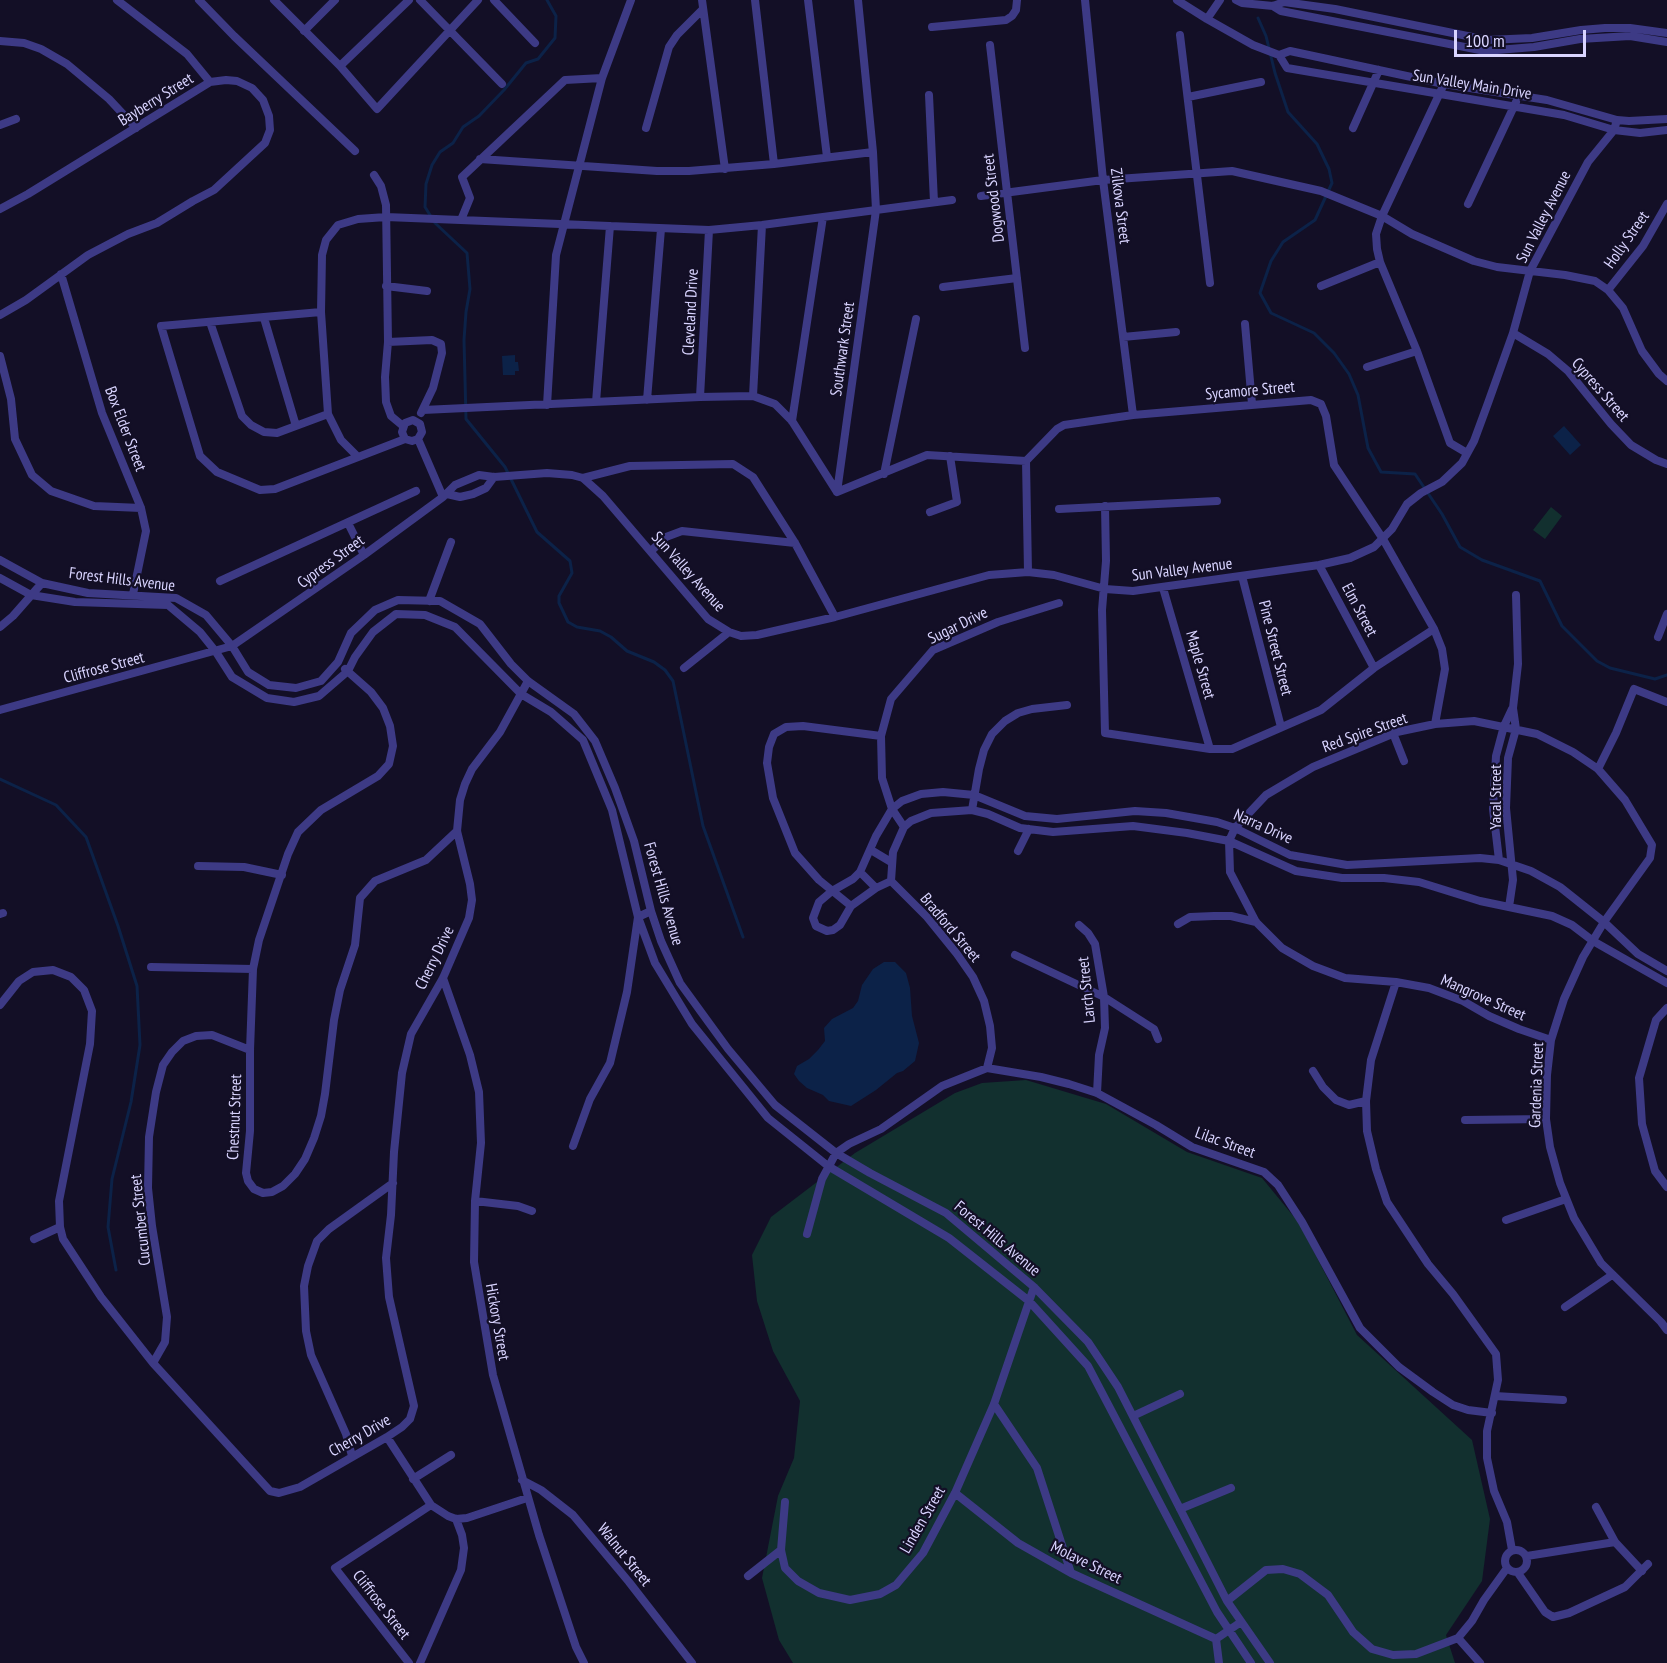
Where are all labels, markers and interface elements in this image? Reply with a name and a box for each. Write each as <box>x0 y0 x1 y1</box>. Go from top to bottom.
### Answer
scale bar <box>1457 18 1589 56</box>
text: 100 m <box>1465 29 1505 52</box>
street label: Sun Valley Main Drive <box>1411 66 1533 104</box>
street label: Bayberry Street <box>115 69 197 131</box>
street label: Dogwood Street <box>979 153 1009 243</box>
street label: Zilkova Street <box>1106 167 1134 245</box>
street label: Sun Valley Avenue <box>1513 168 1575 266</box>
street label: Holly Street <box>1600 208 1654 272</box>
street label: Cleveland Drive <box>679 268 703 356</box>
street label: Southwark Street <box>827 301 859 397</box>
street label: Cypress Street <box>1567 354 1633 426</box>
street label: Sycamore Street <box>1204 378 1296 404</box>
street label: Box Elder Street <box>100 384 150 474</box>
street label: Sun Valley Avenue <box>647 528 729 616</box>
street label: Cypress Street <box>294 531 368 593</box>
street label: Sun Valley Avenue <box>1131 554 1233 586</box>
street label: Forest Hills Avenue <box>68 564 176 596</box>
street label: Elm Street <box>1337 580 1381 640</box>
street label: Pine Street Street <box>1254 598 1296 698</box>
street label: Sugar Drive <box>925 603 991 649</box>
street label: Maple Street <box>1181 629 1219 701</box>
street label: Cliffrose Street <box>62 648 146 688</box>
street label: Red Spire Street <box>1320 709 1410 757</box>
street label: Yacal Street <box>1486 764 1506 830</box>
street label: Narra Drive <box>1230 805 1296 849</box>
street label: Forest Hills Avenue <box>639 840 687 948</box>
street label: Bradford Street <box>916 890 984 966</box>
street label: Cherry Drive <box>411 923 459 993</box>
street label: Larch Street <box>1074 956 1100 1024</box>
street label: Mangrove Street <box>1438 971 1528 1025</box>
street label: Gardenia Street <box>1526 1042 1548 1128</box>
street label: Chestnut Street <box>224 1074 246 1160</box>
street label: Lilac Street <box>1192 1123 1258 1163</box>
street label: Cucumber Street <box>127 1173 155 1267</box>
street label: Forest Hills Avenue <box>950 1197 1044 1281</box>
street label: Hickory Street <box>481 1282 513 1362</box>
street label: Cherry Drive <box>326 1411 394 1461</box>
street label: Linden Street <box>896 1483 950 1557</box>
street label: Walnut Street <box>593 1520 655 1590</box>
street label: Molave Street <box>1047 1538 1125 1588</box>
street label: Cliffrose Street <box>348 1567 414 1643</box>

